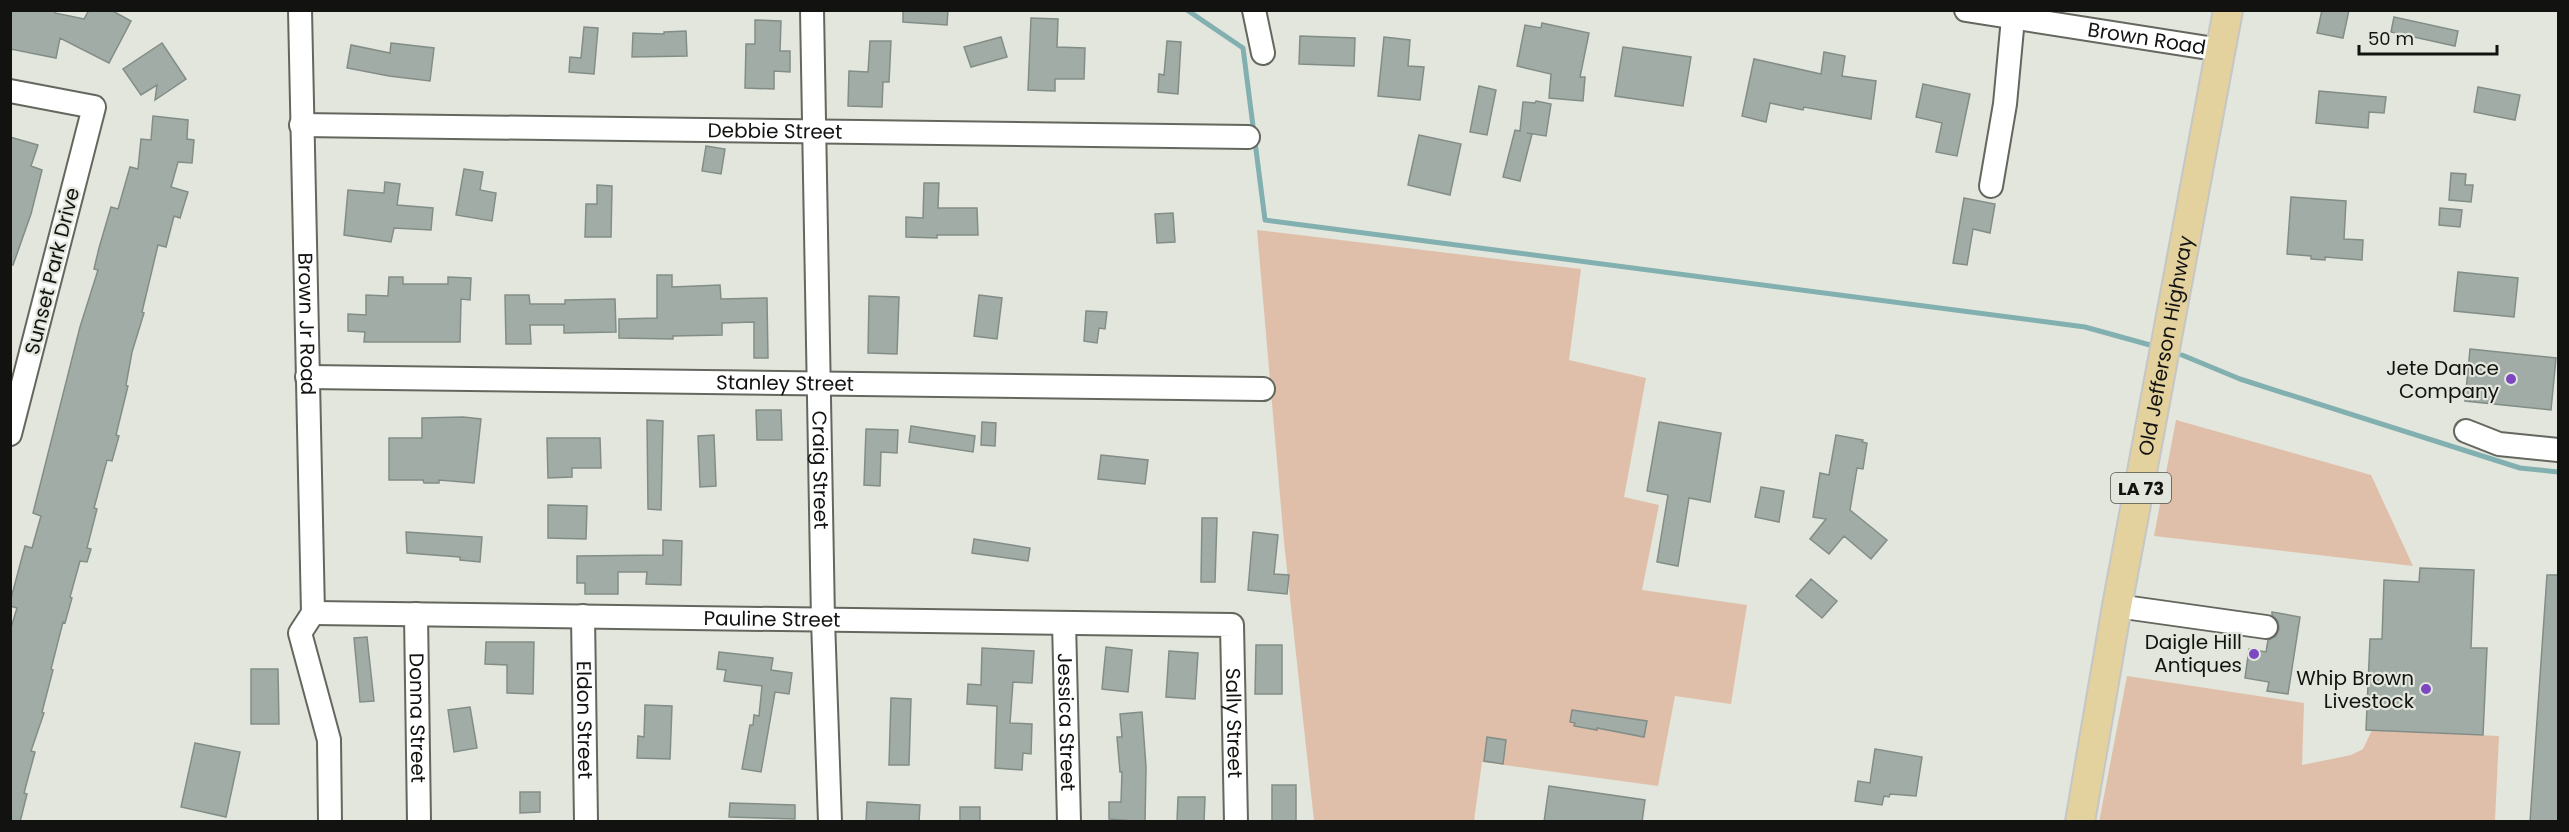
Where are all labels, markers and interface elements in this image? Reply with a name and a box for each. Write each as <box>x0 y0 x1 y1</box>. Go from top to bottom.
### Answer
street label: Brown Road <box>2086 15 2208 61</box>
scale bar <box>2359 18 2497 56</box>
text: 50 m <box>2368 26 2414 51</box>
street label: Debbie Street <box>707 116 843 146</box>
street label: Sunset Park Drive <box>18 185 86 357</box>
street label: Old Jefferson Highway <box>2131 233 2200 458</box>
street label: Brown Jr Road <box>291 252 322 396</box>
place label: Jete Dance Company <box>2386 354 2499 405</box>
street label: Stanley Street <box>716 368 854 398</box>
marker: Jete Dance Company <box>2504 372 2518 386</box>
street label: Craig Street <box>805 410 835 530</box>
road number: LA 73 <box>2111 473 2171 503</box>
street label: Pauline Street <box>703 604 841 634</box>
place label: Daigle Hill Antiques <box>2145 628 2242 679</box>
marker: Daigle Hill Antiques <box>2247 647 2261 661</box>
street label: Jessica Street <box>1051 652 1082 792</box>
street label: Donna Street <box>403 653 432 783</box>
street label: Eldon Street <box>570 661 599 779</box>
place label: Whip Brown Livestock <box>2296 664 2415 715</box>
street label: Sally Street <box>1219 667 1249 778</box>
marker: Whip Brown Livestock <box>2419 682 2433 696</box>

